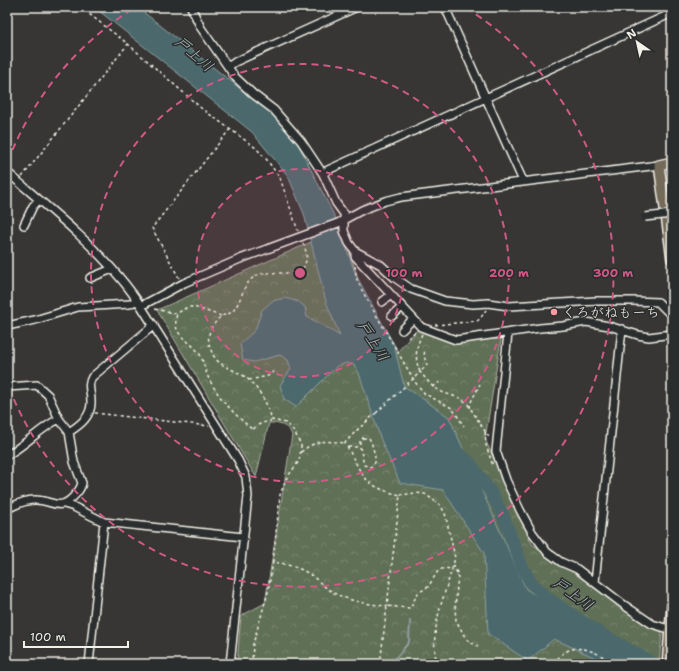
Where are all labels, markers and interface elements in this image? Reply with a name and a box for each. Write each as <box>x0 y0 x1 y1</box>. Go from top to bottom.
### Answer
north arrow <box>617 22 657 62</box>
text: N <box>624 25 640 43</box>
water label: 戸上川 <box>170 32 218 76</box>
text: 100 m <box>386 265 423 281</box>
text: 200 m <box>489 265 529 281</box>
text: 300 m <box>593 265 633 281</box>
centre of rings <box>293 266 307 280</box>
place label: くろがねもーち <box>562 303 660 321</box>
marker: くろがねもーち <box>549 307 559 317</box>
water label: 戸上川 <box>353 317 393 365</box>
water label: 戸上川 <box>549 573 597 615</box>
scale bar <box>24 623 128 649</box>
text: 100 m <box>30 629 66 645</box>

